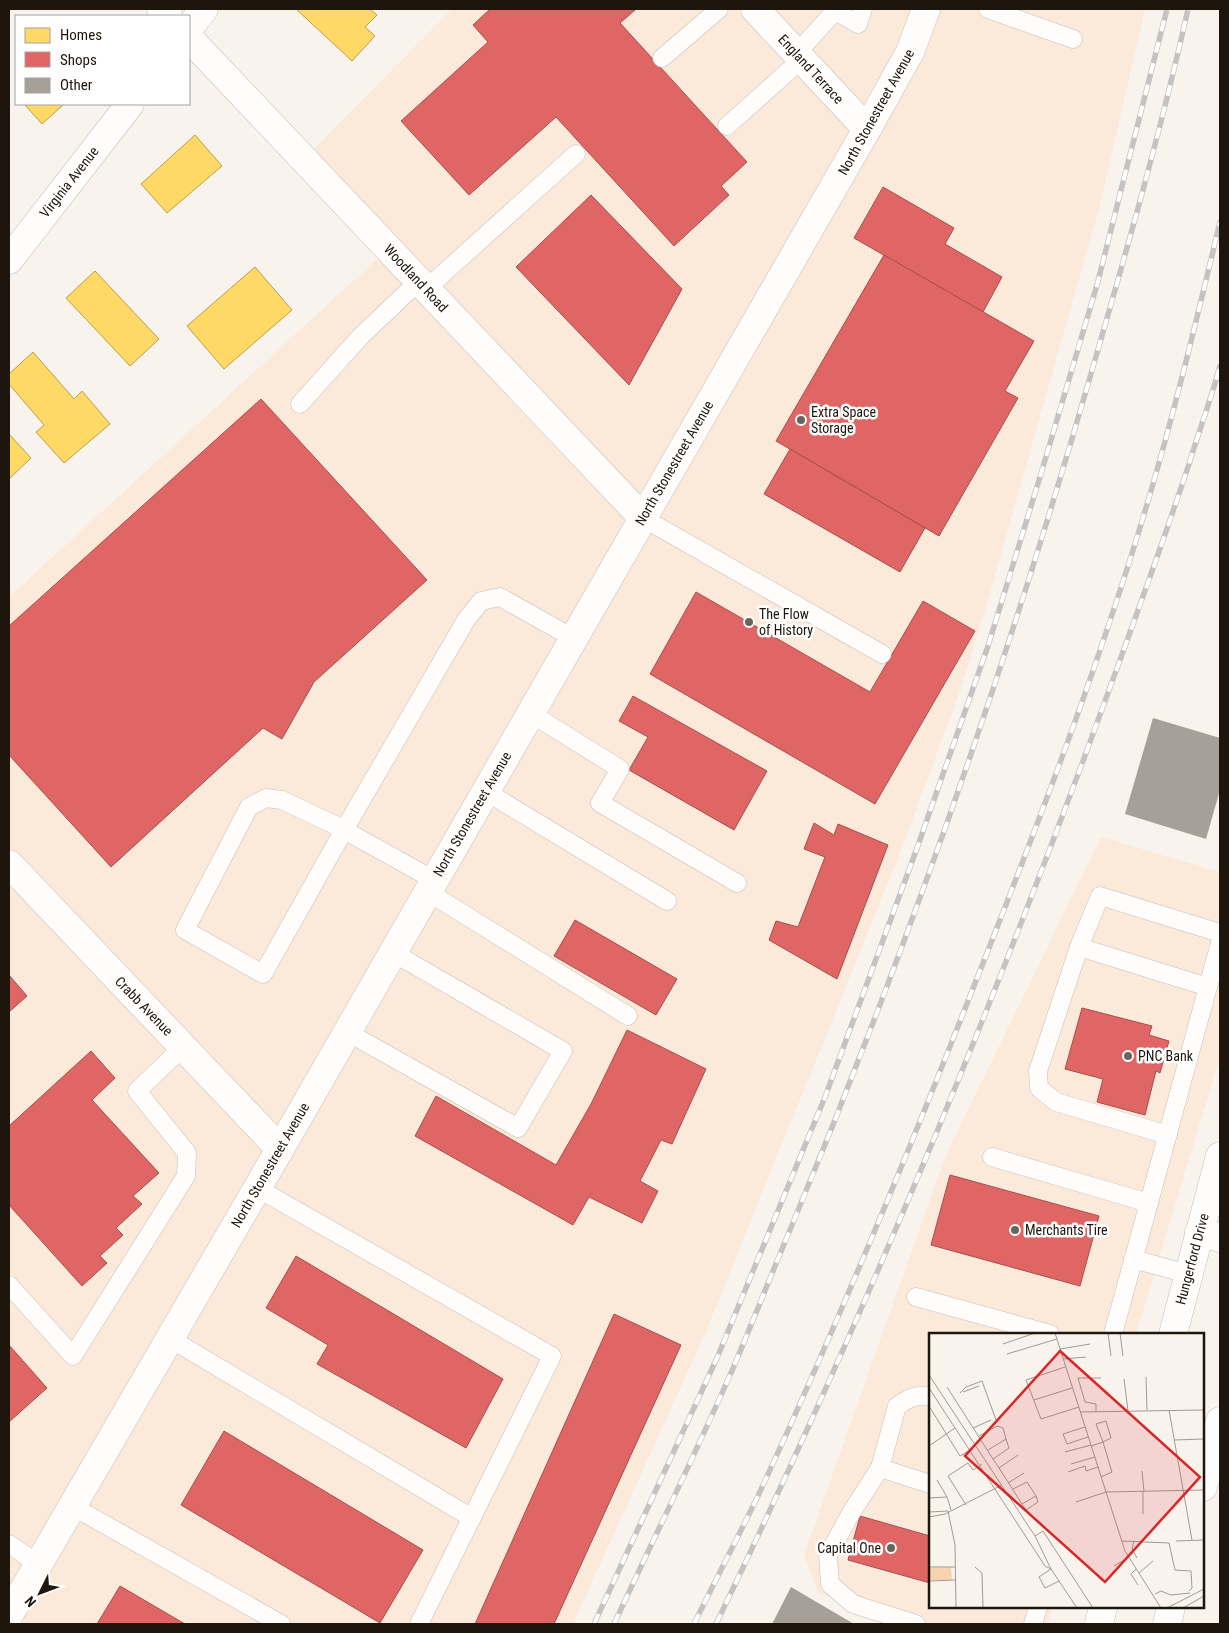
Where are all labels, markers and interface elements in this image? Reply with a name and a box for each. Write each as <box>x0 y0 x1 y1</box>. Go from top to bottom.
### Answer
legend <box>15 15 190 105</box>
text: Homes <box>60 26 102 44</box>
street label: England Terrace <box>775 31 847 107</box>
street label: North Stonestreet Avenue <box>835 46 918 178</box>
text: Shops <box>60 51 97 69</box>
text: Other <box>60 76 93 94</box>
street label: Virginia Avenue <box>36 143 102 221</box>
street label: Woodland Road <box>381 241 451 315</box>
street label: North Stonestreet Avenue <box>632 397 717 528</box>
place label: Extra Space Storage <box>811 404 876 436</box>
marker: Extra Space Storage <box>795 414 807 426</box>
place label: The Flow of History <box>759 606 813 638</box>
marker: The Flow of History <box>743 616 755 628</box>
street label: North Stonestreet Avenue <box>430 748 515 879</box>
street label: Crabb Avenue <box>112 973 176 1039</box>
place label: PNC Bank <box>1138 1048 1194 1064</box>
marker: PNC Bank <box>1122 1050 1134 1062</box>
street label: North Stonestreet Avenue <box>228 1099 313 1230</box>
street label: Hungerford Drive <box>1172 1211 1212 1306</box>
place label: Merchants Tire <box>1025 1222 1108 1238</box>
marker: Merchants Tire <box>1009 1224 1021 1236</box>
inset map <box>929 1333 1204 1608</box>
place label: Capital One <box>817 1540 881 1556</box>
marker: Capital One <box>885 1542 897 1554</box>
north arrow <box>15 1568 65 1618</box>
text: N <box>22 1593 39 1610</box>

